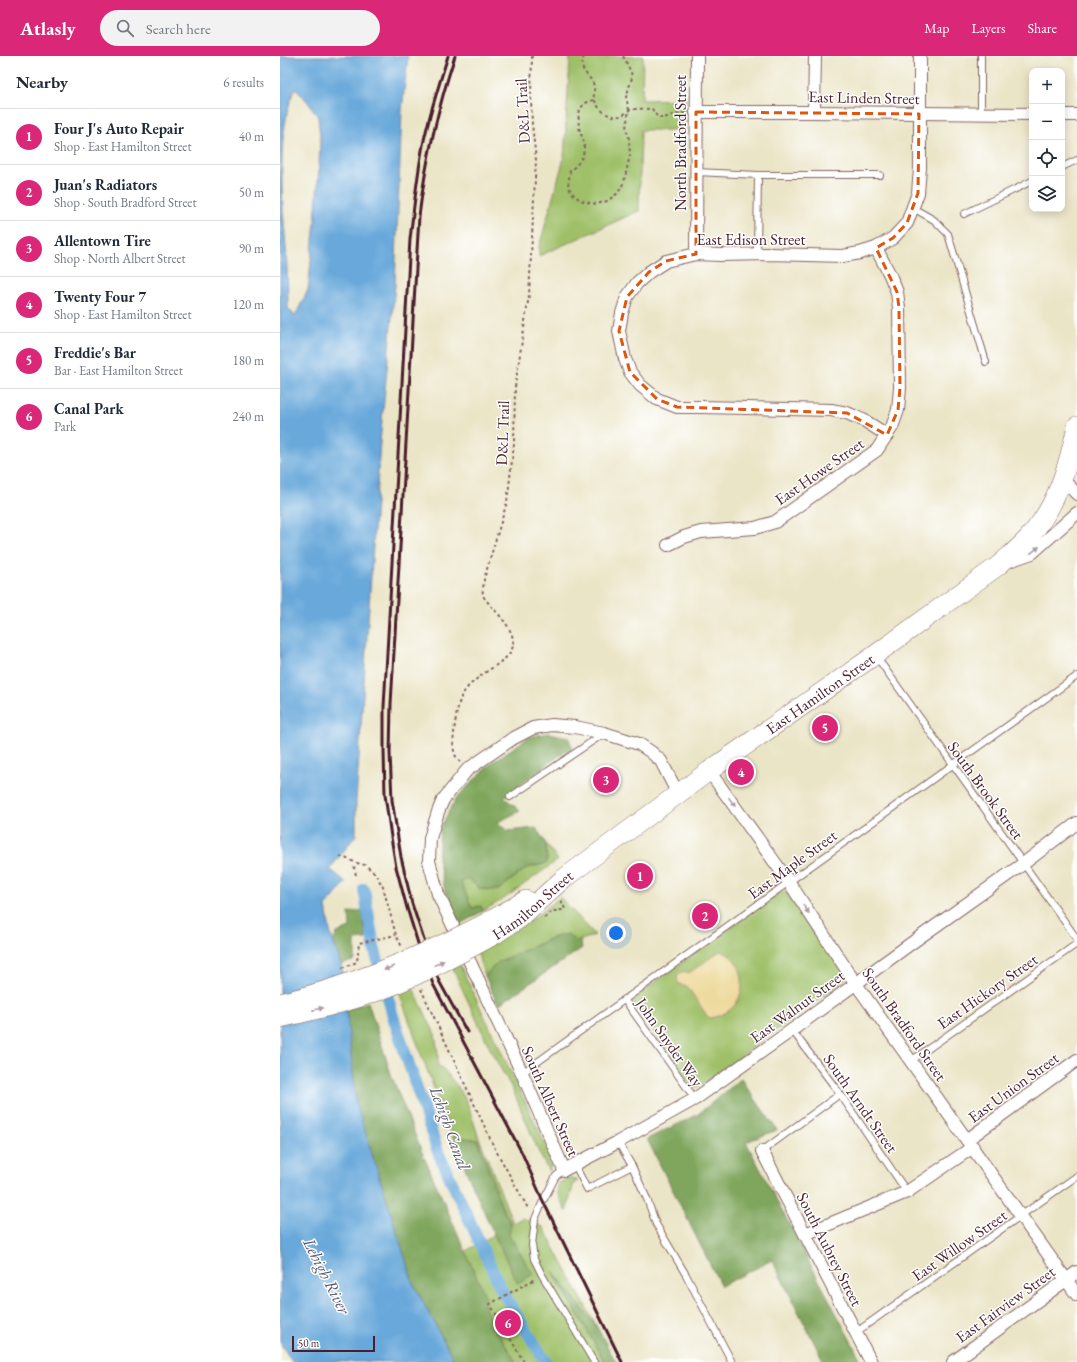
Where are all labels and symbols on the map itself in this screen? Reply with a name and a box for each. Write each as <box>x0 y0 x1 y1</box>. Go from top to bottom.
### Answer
street label: North Bradford Street <box>670 75 691 211</box>
street label: D&L Trail <box>510 78 535 144</box>
street label: East Linden Street <box>808 86 920 109</box>
street label: East Edison Street <box>697 229 805 250</box>
street label: D&L Trail <box>491 400 514 466</box>
street label: East Howe Street <box>771 433 868 510</box>
one-way arrow <box>1029 546 1040 554</box>
street label: East Hamilton Street <box>762 649 879 739</box>
pin: 5 <box>812 713 838 743</box>
street label: South Brook Street <box>943 737 1028 844</box>
pin: 4 <box>728 757 754 787</box>
pin: 3 <box>593 765 619 795</box>
one-way arrow <box>728 797 736 808</box>
street label: East Maple Street <box>743 825 841 904</box>
pin: 1 <box>627 861 653 891</box>
street label: Hamilton Street <box>488 865 577 945</box>
pin: 2 <box>692 901 718 931</box>
one-way arrow <box>803 903 810 915</box>
your location <box>606 923 626 943</box>
street label: East Hickory Street <box>933 949 1042 1034</box>
one-way arrow <box>434 960 445 966</box>
street label: South Bradford Street <box>858 963 952 1085</box>
one-way arrow <box>383 965 395 971</box>
street label: East Walnut Street <box>746 965 849 1048</box>
street label: John Snyder Way <box>630 992 709 1092</box>
one-way arrow <box>312 1006 324 1012</box>
street label: South Albert Street <box>517 1043 584 1160</box>
street label: East Union Street <box>964 1047 1063 1127</box>
street label: South Arndt Street <box>819 1050 903 1157</box>
water label: Lehigh Canal <box>424 1082 476 1174</box>
street label: South Aubrey Street <box>792 1189 867 1310</box>
street label: East Willow Street <box>908 1205 1011 1286</box>
water label: Lehigh River <box>298 1233 356 1319</box>
street label: East Fairview Street <box>951 1261 1059 1348</box>
pin: 6 <box>495 1308 521 1338</box>
scale bar <box>292 1334 375 1353</box>

